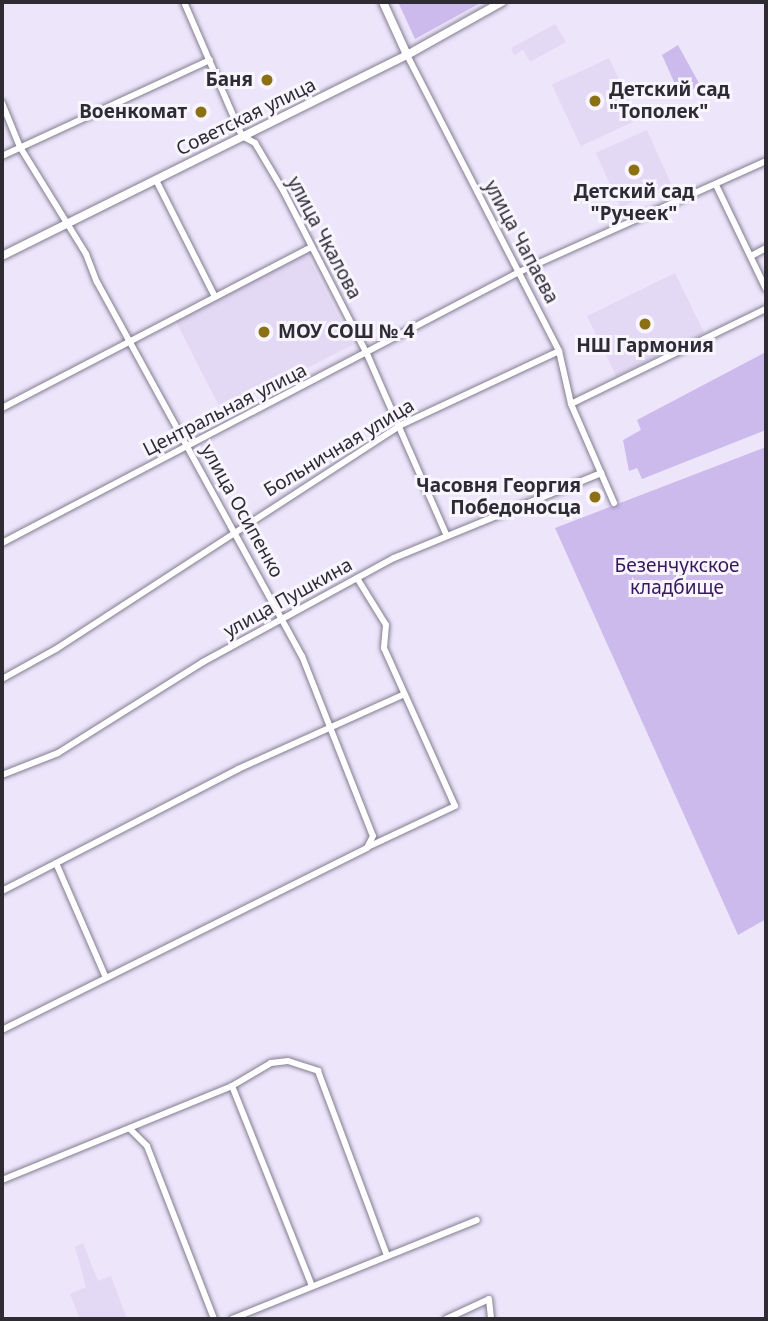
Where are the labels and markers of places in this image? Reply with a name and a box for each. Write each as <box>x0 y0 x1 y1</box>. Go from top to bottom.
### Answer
place label: Баня <box>205 69 253 91</box>
marker: Баня <box>259 72 275 88</box>
place label: Детский сад "Тополек" <box>609 79 730 123</box>
marker: Детский сад "Тополек" <box>587 93 603 109</box>
place label: Военкомат <box>79 101 187 123</box>
marker: Военкомат <box>193 104 209 120</box>
marker: Детский сад "Ручеек" <box>626 162 642 178</box>
place label: Детский сад "Ручеек" <box>574 181 694 225</box>
marker: НШ Гармония <box>637 316 653 332</box>
place label: МОУ СОШ № 4 <box>278 321 414 343</box>
marker: МОУ СОШ № 4 <box>256 324 272 340</box>
place label: НШ Гармония <box>576 335 714 357</box>
place label: Часовня Георгия Победоносца <box>416 475 581 519</box>
marker: Часовня Георгия Победоносца <box>587 489 603 505</box>

